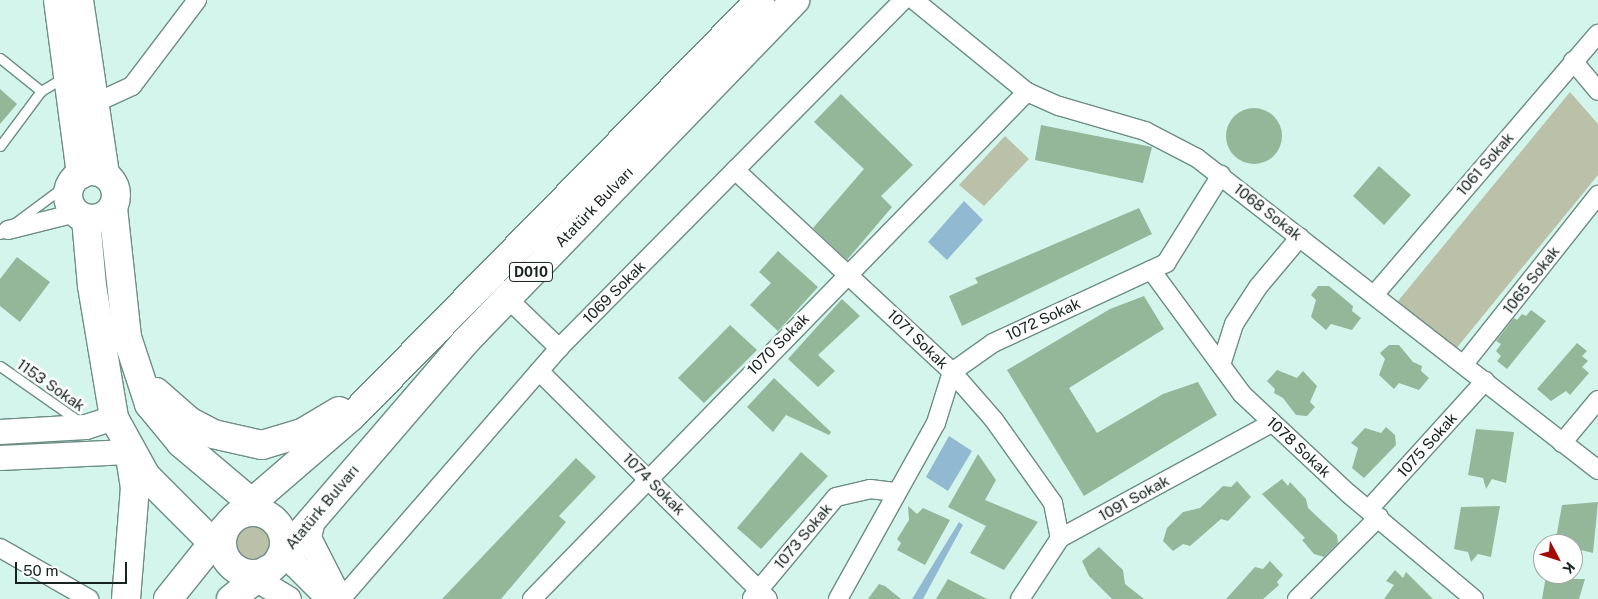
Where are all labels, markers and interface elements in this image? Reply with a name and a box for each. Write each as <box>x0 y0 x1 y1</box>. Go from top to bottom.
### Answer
street label: 1061 Sokak <box>1453 129 1517 199</box>
street label: Atatürk Bulvarı <box>551 163 637 251</box>
street label: 1068 Sokak <box>1230 180 1306 244</box>
street label: 1065 Sokak <box>1499 242 1563 318</box>
street label: 1069 Sokak <box>579 257 649 327</box>
road number: D010 <box>508 260 554 284</box>
street label: 1072 Sokak <box>1003 294 1083 344</box>
street label: 1071 Sokak <box>884 306 952 372</box>
street label: 1070 Sokak <box>743 309 813 379</box>
street label: 1153 Sokak <box>14 355 88 415</box>
street label: 1075 Sokak <box>1393 409 1461 481</box>
street label: 1078 Sokak <box>1263 413 1335 481</box>
street label: 1074 Sokak <box>619 449 689 519</box>
street label: Atatürk Bulvarı <box>282 461 362 553</box>
street label: 1091 Sokak <box>1096 471 1172 525</box>
street label: 1073 Sokak <box>770 499 836 573</box>
north arrow <box>1533 534 1583 584</box>
scale bar <box>18 552 130 584</box>
text: K <box>1559 559 1578 577</box>
text: 50 m <box>23 562 58 579</box>

